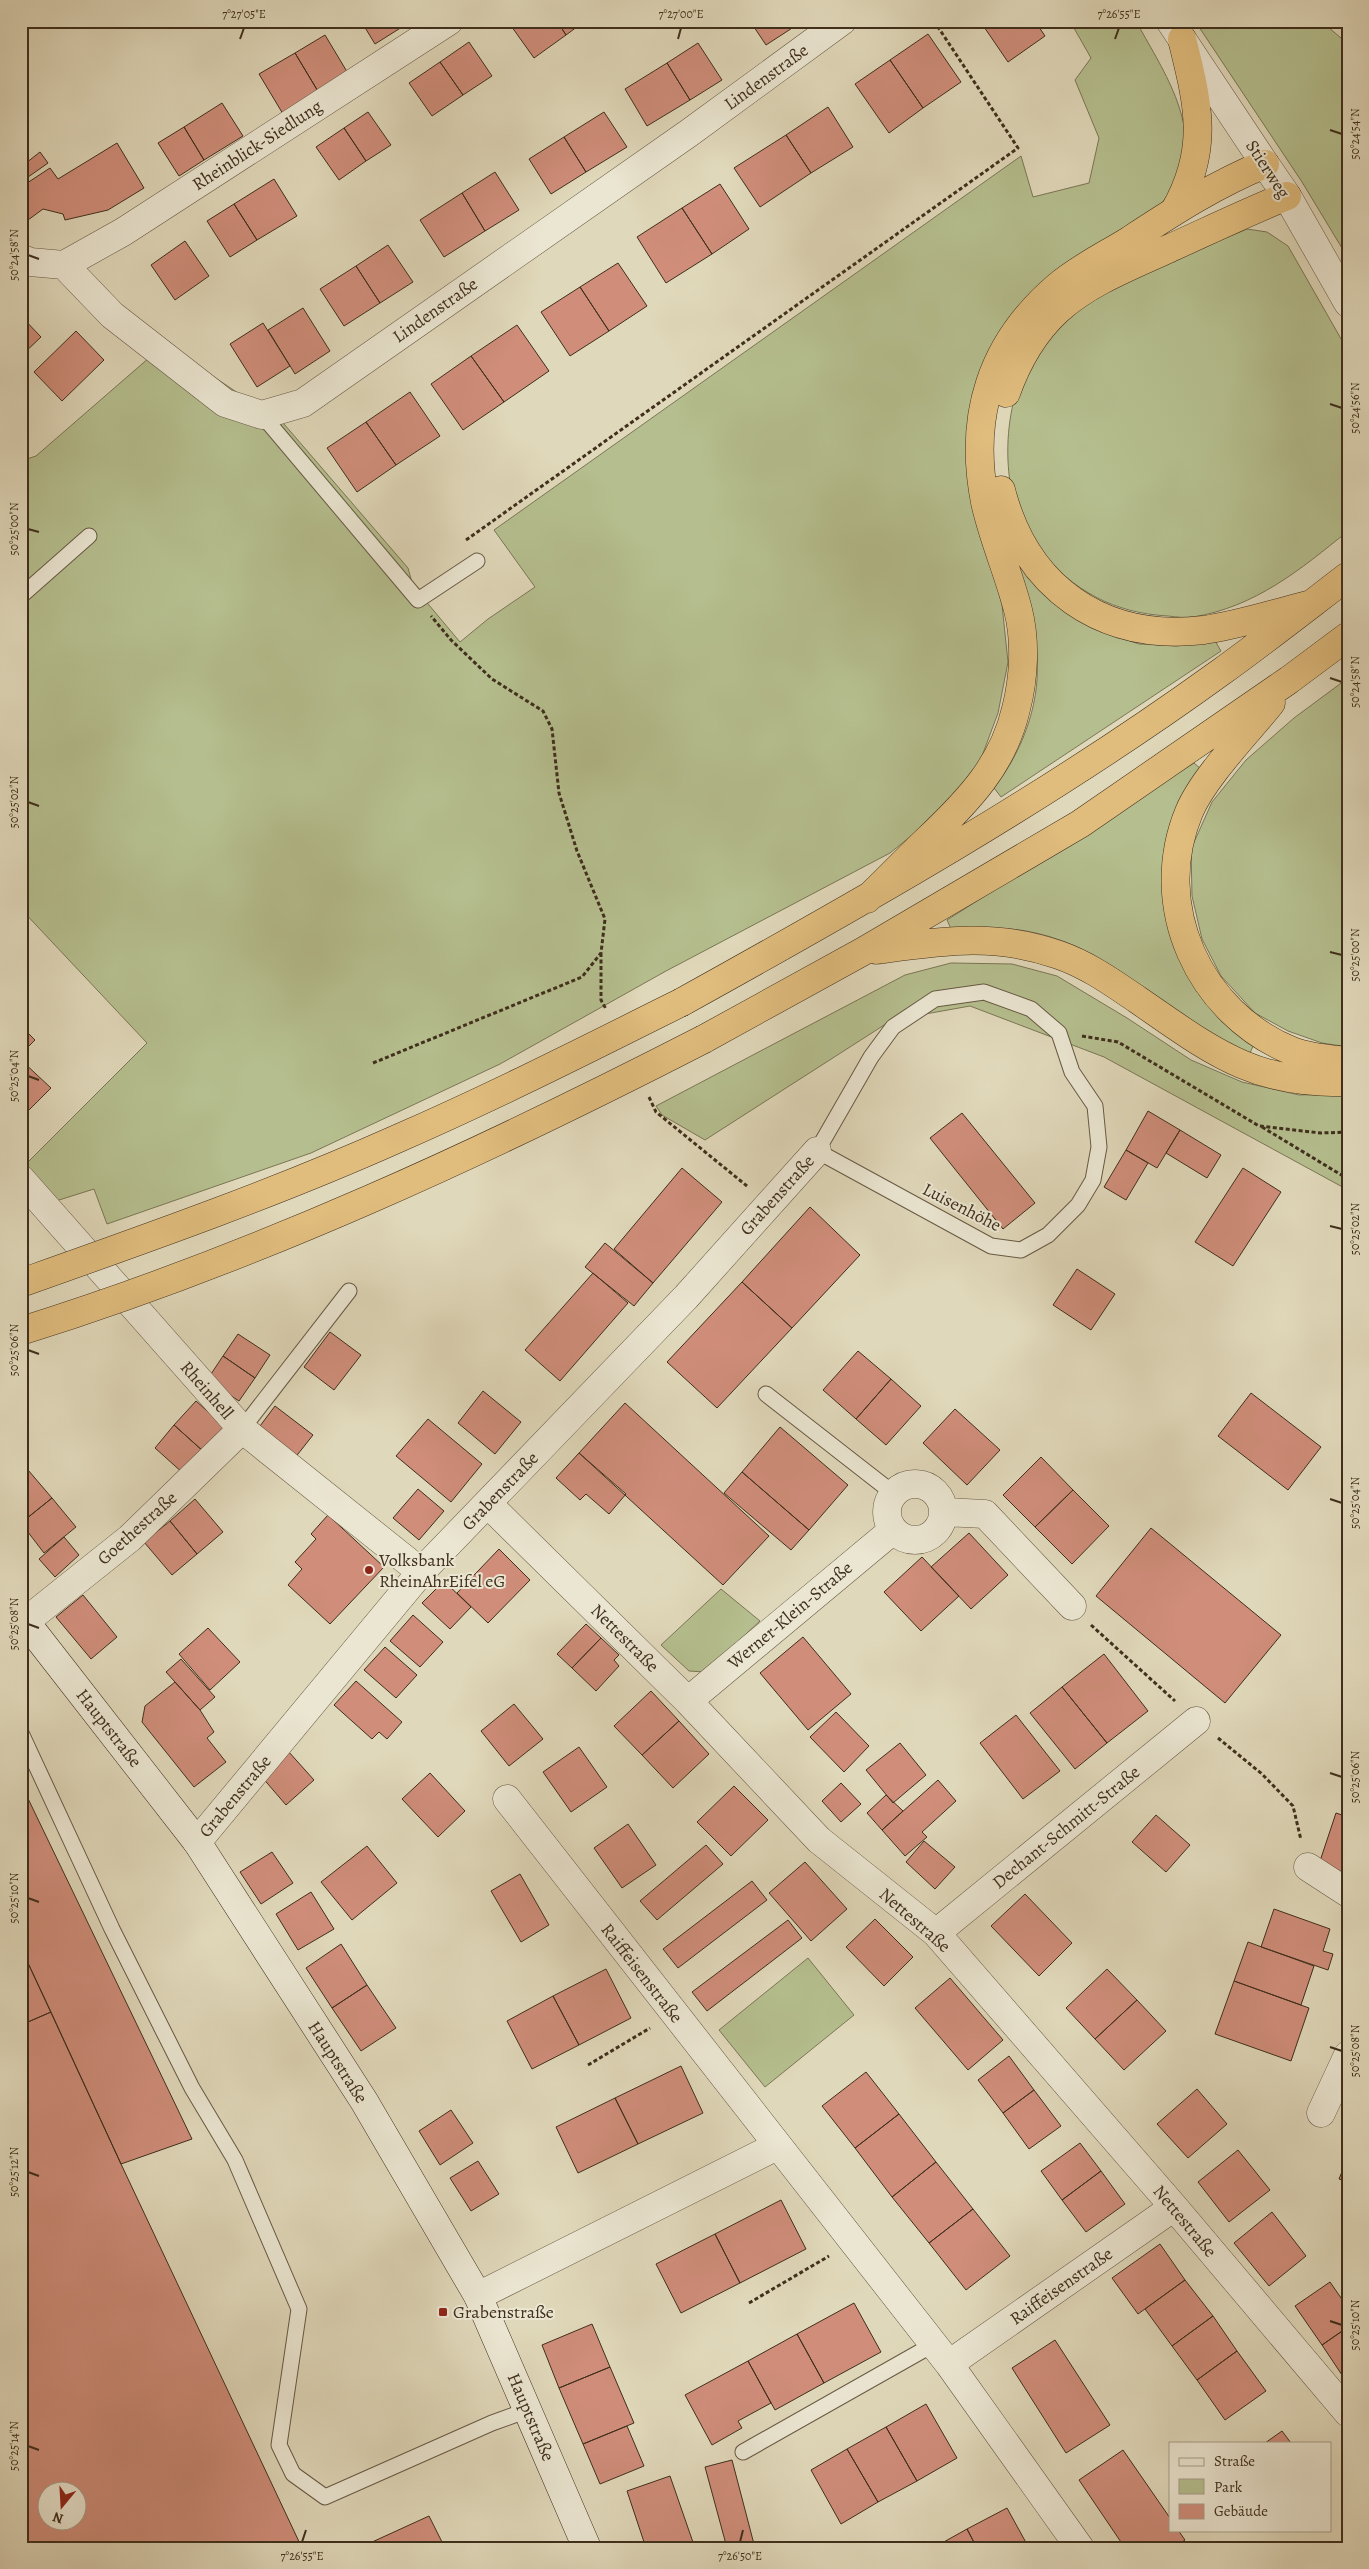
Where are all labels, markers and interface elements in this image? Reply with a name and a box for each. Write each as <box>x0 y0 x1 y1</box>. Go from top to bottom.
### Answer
text: 7°27'05"E <box>222 6 266 22</box>
text: 7°27'00"E <box>659 6 703 22</box>
text: 7°26'55"E <box>1097 6 1141 22</box>
street label: Lindenstraße <box>719 38 813 116</box>
street label: Rheinblick-Siedlung <box>188 94 326 196</box>
text: 50°24'54"N <box>1347 108 1363 160</box>
street label: Stierweg <box>1240 135 1296 203</box>
text: 50°24'58"N <box>6 229 22 281</box>
street label: Lindenstraße <box>388 272 482 348</box>
text: 50°24'56"N <box>1347 382 1363 434</box>
text: 50°25'00"N <box>6 502 22 556</box>
text: 50°24'58"N <box>1347 656 1363 708</box>
text: 50°25'02"N <box>6 775 22 828</box>
text: 50°25'00"N <box>1347 928 1363 982</box>
text: 50°25'04"N <box>6 1050 22 1102</box>
street label: Grabenstraße <box>734 1150 820 1240</box>
street label: Luisenhöhe <box>919 1177 1005 1237</box>
text: 50°25'02"N <box>1347 1202 1363 1255</box>
text: 50°25'06"N <box>6 1323 22 1376</box>
street label: Rheinhell <box>175 1356 239 1425</box>
street label: Grabenstraße <box>456 1446 544 1536</box>
text: 50°25'04"N <box>1347 1477 1363 1529</box>
street label: Goethestraße <box>92 1486 182 1570</box>
place label: Volksbank RheinAhrEifel eG <box>378 1548 505 1593</box>
street label: Werner-Klein-Straße <box>722 1556 857 1675</box>
marker: Volksbank RheinAhrEifel eG <box>363 1564 375 1576</box>
text: 50°25'08"N <box>6 1597 22 1650</box>
street label: Nettestraße <box>586 1599 664 1677</box>
street label: Hauptstraße <box>71 1684 147 1772</box>
street label: Grabenstraße <box>193 1750 277 1842</box>
text: 50°25'06"N <box>1347 1750 1363 1803</box>
street label: Dechant-Schmitt-Straße <box>987 1760 1145 1894</box>
text: 50°25'10"N <box>6 1872 22 1923</box>
street label: Nettestraße <box>874 1882 956 1958</box>
street label: Raiffeisenstraße <box>595 1918 689 2028</box>
street label: Hauptstraße <box>302 2016 374 2108</box>
text: 50°25'08"N <box>1347 2024 1363 2077</box>
text: 50°25'12"N <box>6 2147 22 2197</box>
street label: Nettestraße <box>1148 2180 1222 2262</box>
street label: Raiffeisenstraße <box>1005 2242 1117 2330</box>
text: 50°25'10"N <box>1347 2299 1363 2350</box>
place label: Grabenstraße <box>453 2300 554 2324</box>
marker: Grabenstraße <box>437 2306 449 2318</box>
street label: Hauptstraße <box>502 2369 560 2465</box>
text: 50°25'14"N <box>6 2421 22 2471</box>
legend <box>1169 2442 1332 2532</box>
text: Straße <box>1214 2451 1255 2471</box>
text: Park <box>1214 2477 1243 2497</box>
north arrow <box>38 2482 88 2532</box>
text: Gebäude <box>1214 2501 1268 2521</box>
text: N <box>50 2507 66 2528</box>
text: 7°26'55"E <box>280 2548 324 2564</box>
text: 7°26'50"E <box>718 2548 762 2564</box>

